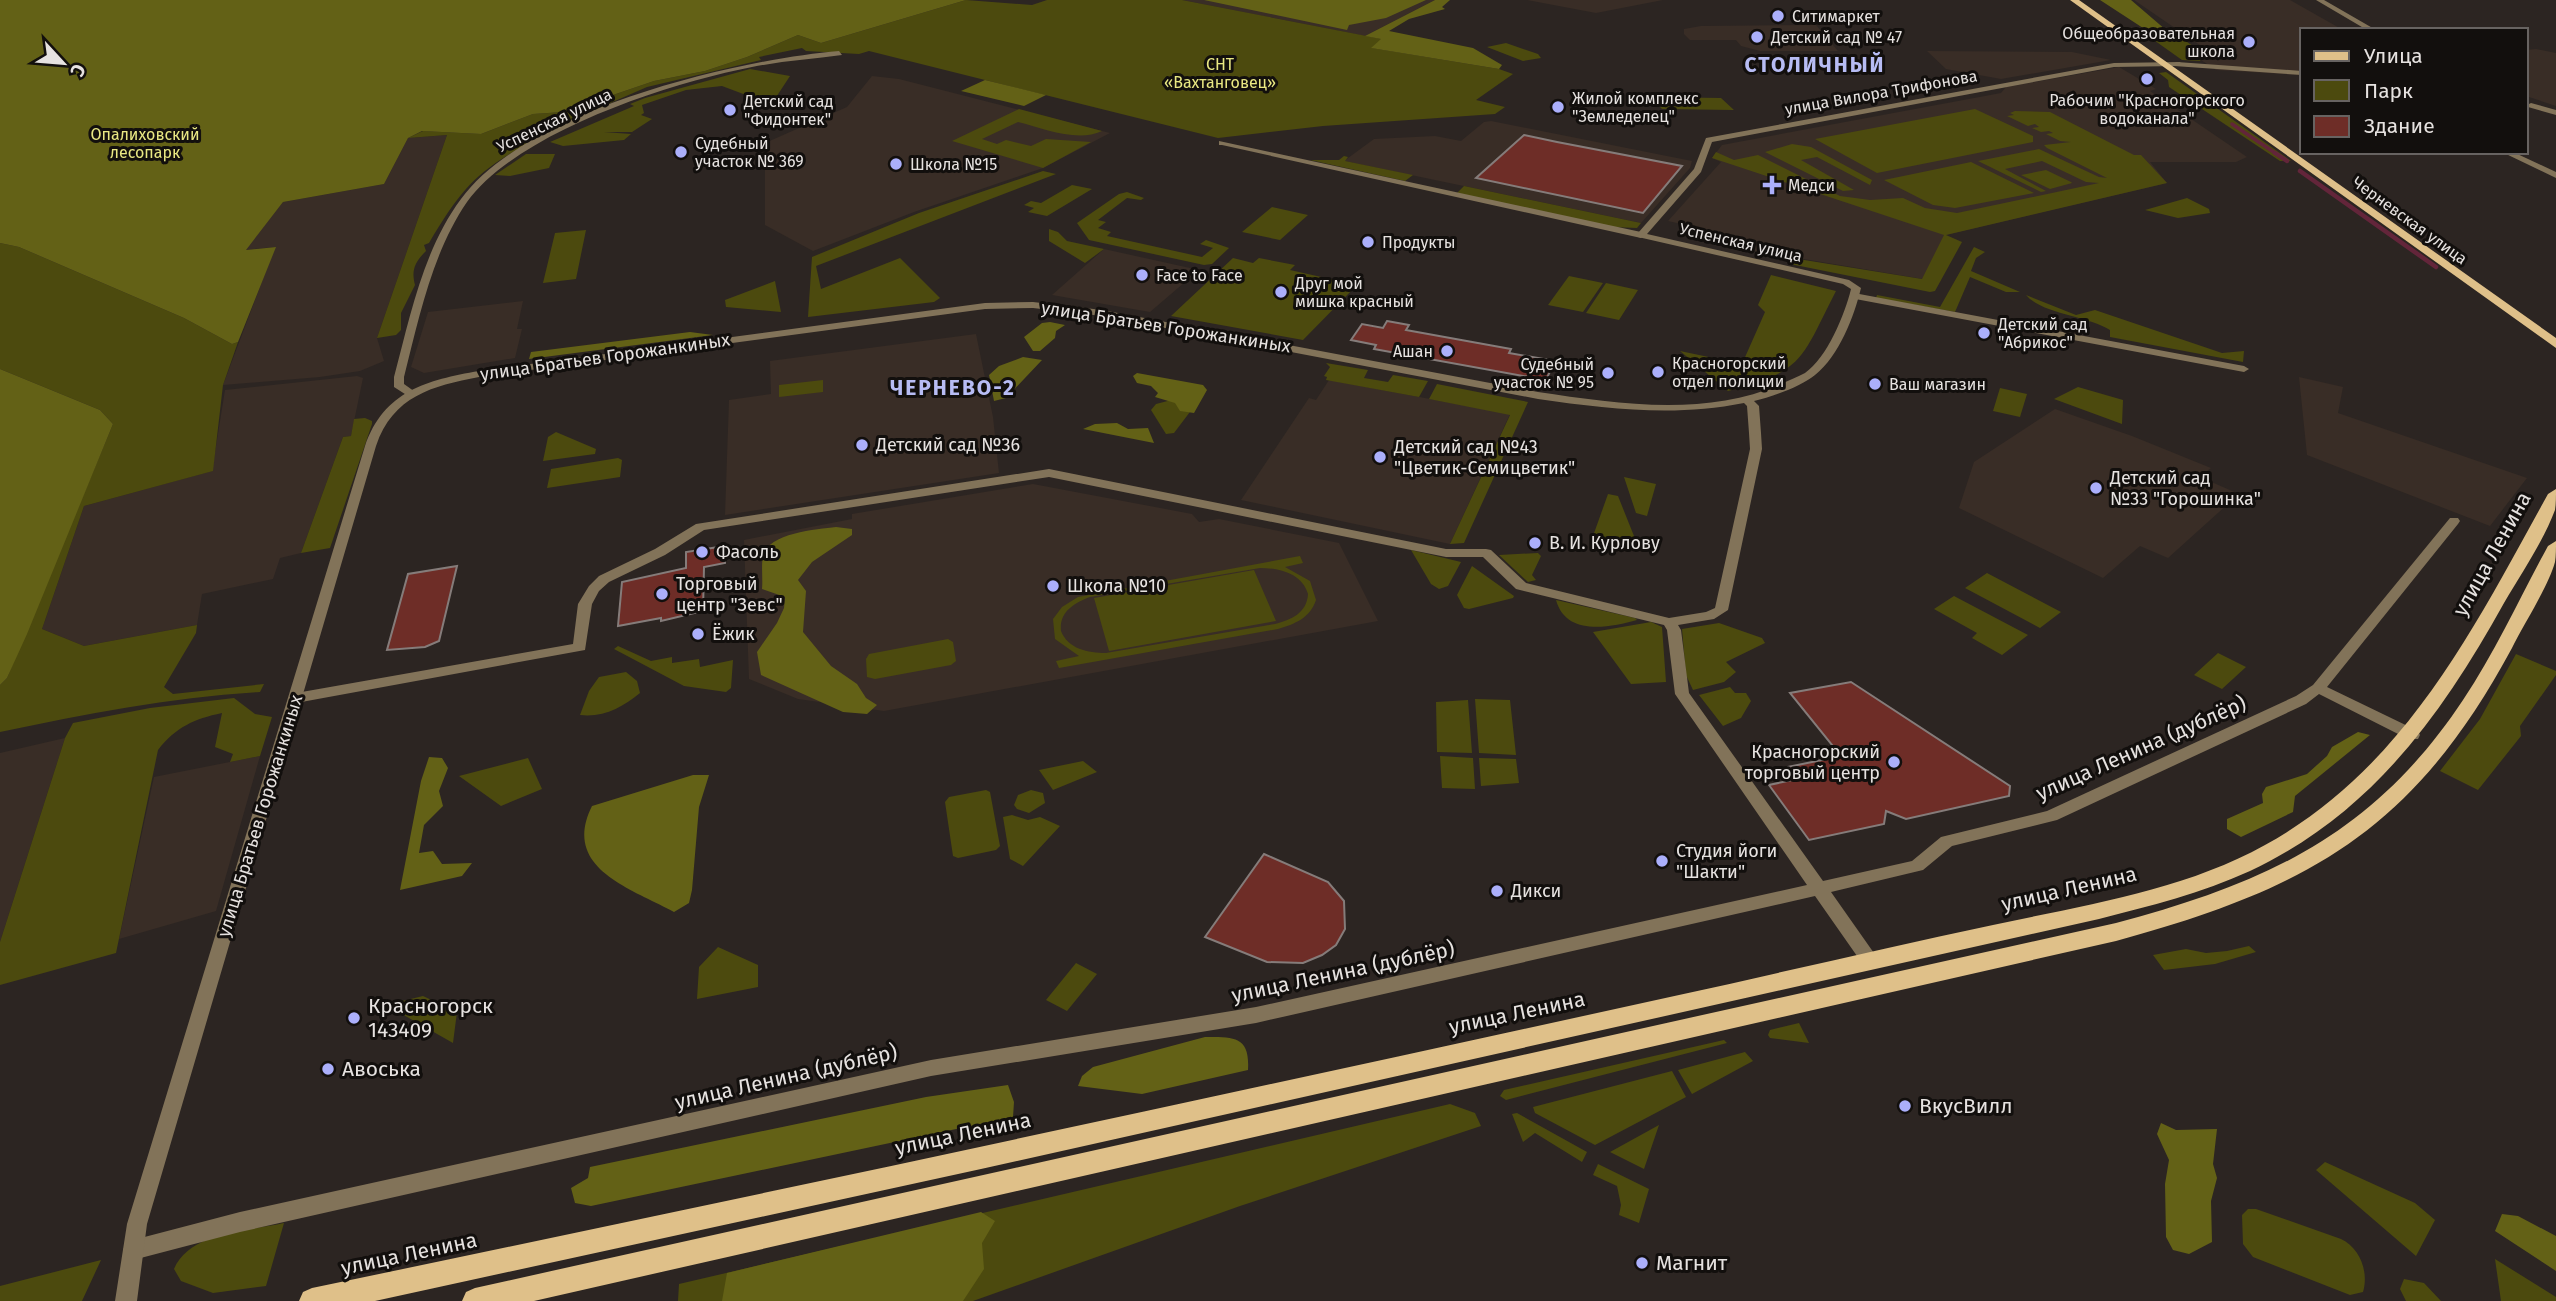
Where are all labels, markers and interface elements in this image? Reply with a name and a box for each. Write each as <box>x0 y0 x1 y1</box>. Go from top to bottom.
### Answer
place label: Ситимаркет <box>1792 7 1881 26</box>
marker: Ситимаркет <box>1770 8 1786 24</box>
place label: Общеобразовательная школа <box>2062 24 2235 61</box>
north arrow <box>28 28 98 98</box>
place label: Детский сад № 47 <box>1770 28 1902 47</box>
legend <box>2300 28 2528 154</box>
marker: Детский сад № 47 <box>1749 29 1765 45</box>
marker: Общеобразовательная школа <box>2241 34 2257 50</box>
text: Улица <box>2364 43 2423 69</box>
district label: СТОЛИЧНЫЙ <box>1745 51 1886 78</box>
park label: СНТ «Вахтанговец» <box>1164 55 1276 92</box>
text: С <box>65 60 91 80</box>
street label: улица Вилора Трифонова <box>1783 66 1979 119</box>
marker: Рабочим "Красногорского водоканала" <box>2139 71 2155 87</box>
text: Парк <box>2364 78 2413 104</box>
street label: Успенская улица <box>494 84 615 156</box>
place label: Жилой комплекс "Земледелец" <box>1572 89 1699 126</box>
place label: Рабочим "Красногорского водоканала" <box>2049 91 2245 128</box>
place label: Детский сад "Фидонтек" <box>743 92 833 129</box>
marker: Жилой комплекс "Земледелец" <box>1550 99 1566 115</box>
marker: Детский сад "Фидонтек" <box>722 102 738 118</box>
text: Здание <box>2364 113 2435 139</box>
park label: Опалиховский лесопарк <box>90 125 200 162</box>
place label: Судебный участок № 369 <box>695 134 804 171</box>
marker: Судебный участок № 369 <box>673 144 689 160</box>
place label: Школа №15 <box>910 155 997 174</box>
marker: Школа №15 <box>888 156 904 172</box>
street label: Черневская улица <box>2349 172 2471 268</box>
marker: Медси <box>1762 175 1782 195</box>
place label: Медси <box>1788 176 1835 195</box>
street label: Успенская улица <box>1678 219 1804 266</box>
place label: Продукты <box>1382 233 1456 252</box>
marker: Продукты <box>1360 234 1376 250</box>
place label: Face to Face <box>1156 266 1243 285</box>
marker: Face to Face <box>1134 267 1150 283</box>
place label: Друг мой мишка красный <box>1294 274 1414 311</box>
marker: Друг мой мишка красный <box>1273 284 1289 300</box>
street label: улица Братьев Горожанкиных <box>1040 296 1293 358</box>
place label: Детский сад "Абрикос" <box>1997 315 2087 352</box>
marker: Детский сад "Абрикос" <box>1976 325 1992 341</box>
street label: улица Братьев Горожанкиных <box>479 329 732 385</box>
place label: Ашан <box>1393 342 1433 361</box>
marker: Ашан <box>1439 343 1455 359</box>
place label: Красногорский отдел полиции <box>1672 354 1786 391</box>
place label: Судебный участок № 95 <box>1494 355 1594 392</box>
marker: Красногорский отдел полиции <box>1650 364 1666 380</box>
marker: Судебный участок № 95 <box>1600 365 1616 381</box>
district label: ЧЕРНЕВО-2 <box>890 375 1016 401</box>
place label: Ваш магазин <box>1889 375 1986 394</box>
marker: Ваш магазин <box>1867 376 1883 392</box>
place label: Детский сад №36 <box>875 434 1020 456</box>
place label: Детский сад №43 "Цветик-Семицветик" <box>1393 436 1575 479</box>
marker: Детский сад №36 <box>854 437 870 453</box>
marker: Детский сад №43 "Цветик-Семицветик" <box>1372 449 1388 465</box>
place label: Детский сад №33 "Горошинка" <box>2109 467 2261 510</box>
marker: Детский сад №33 "Горошинка" <box>2088 480 2104 496</box>
street label: улица Ленина <box>2447 487 2537 621</box>
place label: В. И. Курлову <box>1549 532 1660 554</box>
marker: В. И. Курлову <box>1527 535 1543 551</box>
place label: Фасоль <box>716 541 779 563</box>
marker: Фасоль <box>694 544 710 560</box>
place label: Торговый центр "Зевс" <box>676 573 783 616</box>
place label: Школа №10 <box>1067 575 1166 597</box>
marker: Школа №10 <box>1045 578 1061 594</box>
marker: Торговый центр "Зевс" <box>654 586 670 602</box>
place label: Ёжик <box>712 623 755 645</box>
marker: Ёжик <box>690 626 706 642</box>
street label: улица Ленина (дублёр) <box>2032 690 2250 806</box>
street label: улица Братьев Горожанкиных <box>213 692 307 940</box>
place label: Красногорский торговый центр <box>1745 741 1880 784</box>
marker: Красногорский торговый центр <box>1886 754 1902 770</box>
place label: Студия йоги "Шакти" <box>1676 840 1777 883</box>
marker: Студия йоги "Шакти" <box>1654 853 1670 869</box>
street label: улица Ленина <box>1999 861 2139 917</box>
place label: Дикси <box>1510 880 1561 902</box>
marker: Дикси <box>1489 883 1505 899</box>
street label: улица Ленина (дублёр) <box>1229 936 1457 1008</box>
street label: улица Ленина <box>1447 986 1587 1040</box>
place label: Красногорск 143409 <box>368 993 493 1043</box>
marker: Красногорск 143409 <box>346 1010 362 1026</box>
street label: улица Ленина (дублёр) <box>672 1039 900 1115</box>
place label: Авоська <box>342 1056 421 1082</box>
marker: Авоська <box>320 1061 336 1077</box>
place label: ВкусВилл <box>1919 1093 2013 1119</box>
marker: ВкусВилл <box>1897 1098 1913 1114</box>
street label: улица Ленина <box>893 1107 1033 1161</box>
street label: улица Ленина <box>339 1227 479 1281</box>
place label: Магнит <box>1656 1250 1728 1276</box>
marker: Магнит <box>1634 1255 1650 1271</box>

